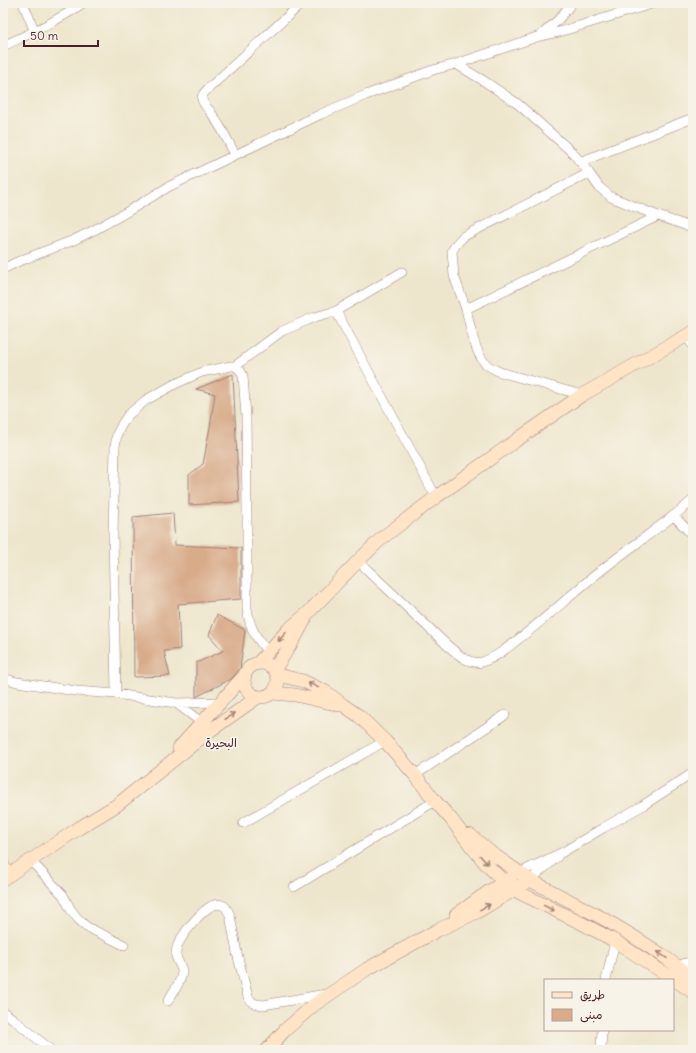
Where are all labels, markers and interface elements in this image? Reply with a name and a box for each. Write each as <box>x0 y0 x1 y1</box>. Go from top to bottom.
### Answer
scale bar <box>24 22 98 48</box>
text: 50 m <box>30 28 59 43</box>
one-way arrow <box>278 631 287 642</box>
one-way arrow <box>307 681 319 689</box>
one-way arrow <box>224 712 235 720</box>
district label: البحيرة <box>205 735 237 751</box>
one-way arrow <box>479 855 488 866</box>
one-way arrow <box>479 902 491 910</box>
one-way arrow <box>543 904 555 912</box>
one-way arrow <box>656 951 667 959</box>
legend <box>544 979 674 1031</box>
text: طريق <box>580 987 605 1002</box>
text: مبنى <box>580 1007 603 1023</box>

